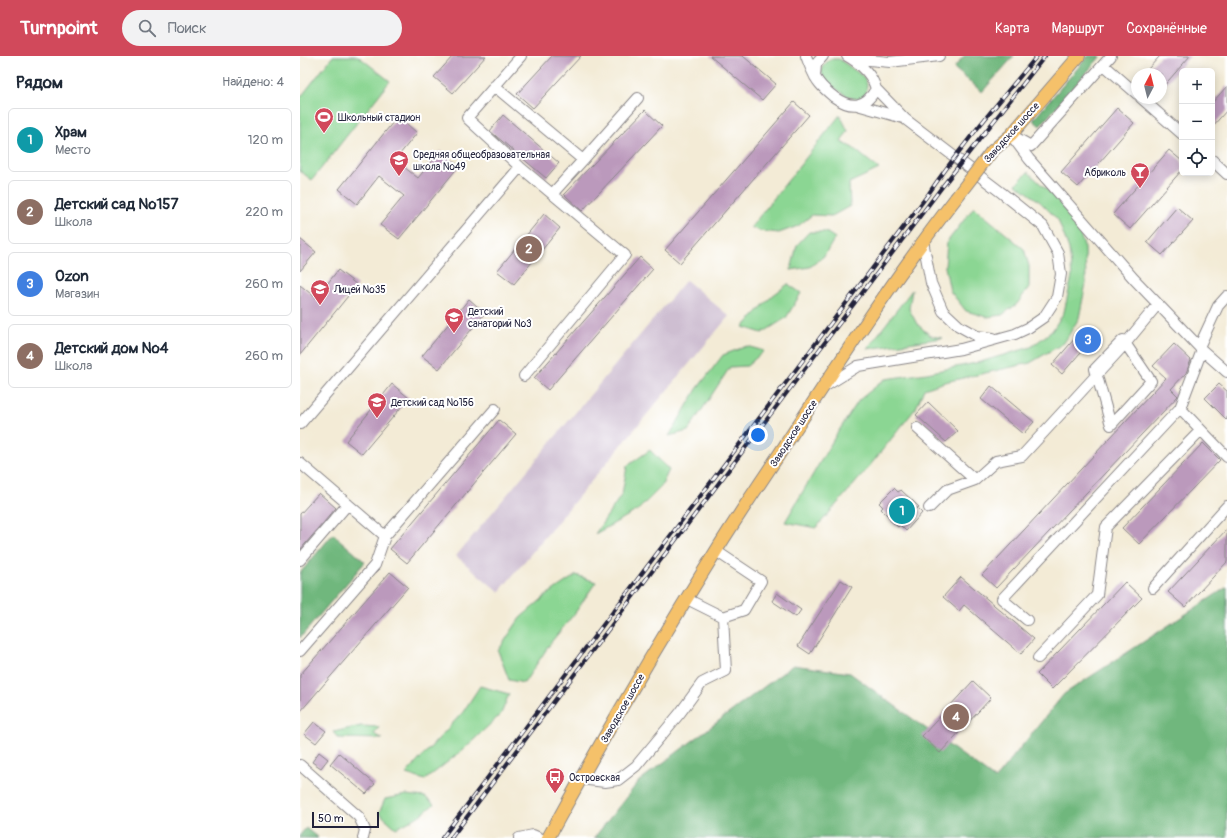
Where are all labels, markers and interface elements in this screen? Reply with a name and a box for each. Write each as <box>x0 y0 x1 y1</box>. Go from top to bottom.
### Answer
search box <box>122 10 402 46</box>
text: Turnpoint <box>20 16 98 40</box>
icon: search <box>136 17 158 39</box>
text: Поиск <box>168 19 207 38</box>
text: Карта <box>995 20 1030 37</box>
text: Маршрут <box>1052 20 1104 37</box>
text: Сохранённые <box>1126 20 1207 37</box>
north arrow <box>1131 68 1167 104</box>
map controls <box>1179 68 1215 176</box>
button: + <box>1179 68 1215 104</box>
text: Рядом <box>16 72 63 93</box>
text: Найдено: 4 <box>222 74 284 90</box>
street label: Заводское шоссе <box>981 100 1042 165</box>
button: − <box>1179 104 1215 140</box>
sports icon: Школьный стадион <box>313 106 335 134</box>
place label: Школьный стадион <box>338 112 420 124</box>
text: Храм <box>55 123 87 142</box>
text: 1 <box>27 132 33 148</box>
text: 120 m <box>247 132 283 148</box>
button: locate <box>1179 140 1215 176</box>
text: Место <box>55 142 91 158</box>
school or university icon: Средняя общеобразовательная школа №49 <box>388 149 410 177</box>
place label: Средняя общеобразовательная школа №49 <box>413 149 550 173</box>
bar icon: Абриколь <box>1129 161 1151 189</box>
place label: Абриколь <box>1084 167 1126 179</box>
text: Детский сад №157 <box>55 195 178 214</box>
text: 2 <box>26 204 34 220</box>
text: 220 m <box>245 204 283 220</box>
text: Школа <box>55 214 92 230</box>
pin: 2 <box>516 234 542 264</box>
text: Ozon <box>55 267 89 286</box>
text: 3 <box>26 276 34 292</box>
text: 260 m <box>245 276 283 292</box>
school or university icon: Лицей №35 <box>309 278 331 306</box>
place label: Лицей №35 <box>333 284 386 296</box>
text: Магазин <box>55 286 99 302</box>
school or university icon: Детский санаторий №3 <box>443 306 465 334</box>
place label: Детский санаторий №3 <box>467 306 532 330</box>
pin: 3 <box>1075 325 1101 355</box>
text: Детский дом №4 <box>55 339 169 358</box>
text: 4 <box>26 348 34 364</box>
text: 260 m <box>245 348 283 364</box>
text: Школа <box>55 358 92 374</box>
school or university icon: Детский сад №156 <box>366 391 388 419</box>
place label: Детский сад №156 <box>390 397 474 409</box>
street label: Заводское шоссе <box>768 398 820 469</box>
your location <box>748 425 768 445</box>
pin: 1 <box>889 496 915 526</box>
street label: Заводское шоссе <box>598 672 647 745</box>
pin: 4 <box>943 702 969 732</box>
bus stop icon: Островская <box>544 766 566 794</box>
place label: Островская <box>569 772 620 784</box>
scale bar <box>312 810 379 829</box>
text: 50 m <box>318 812 344 825</box>

